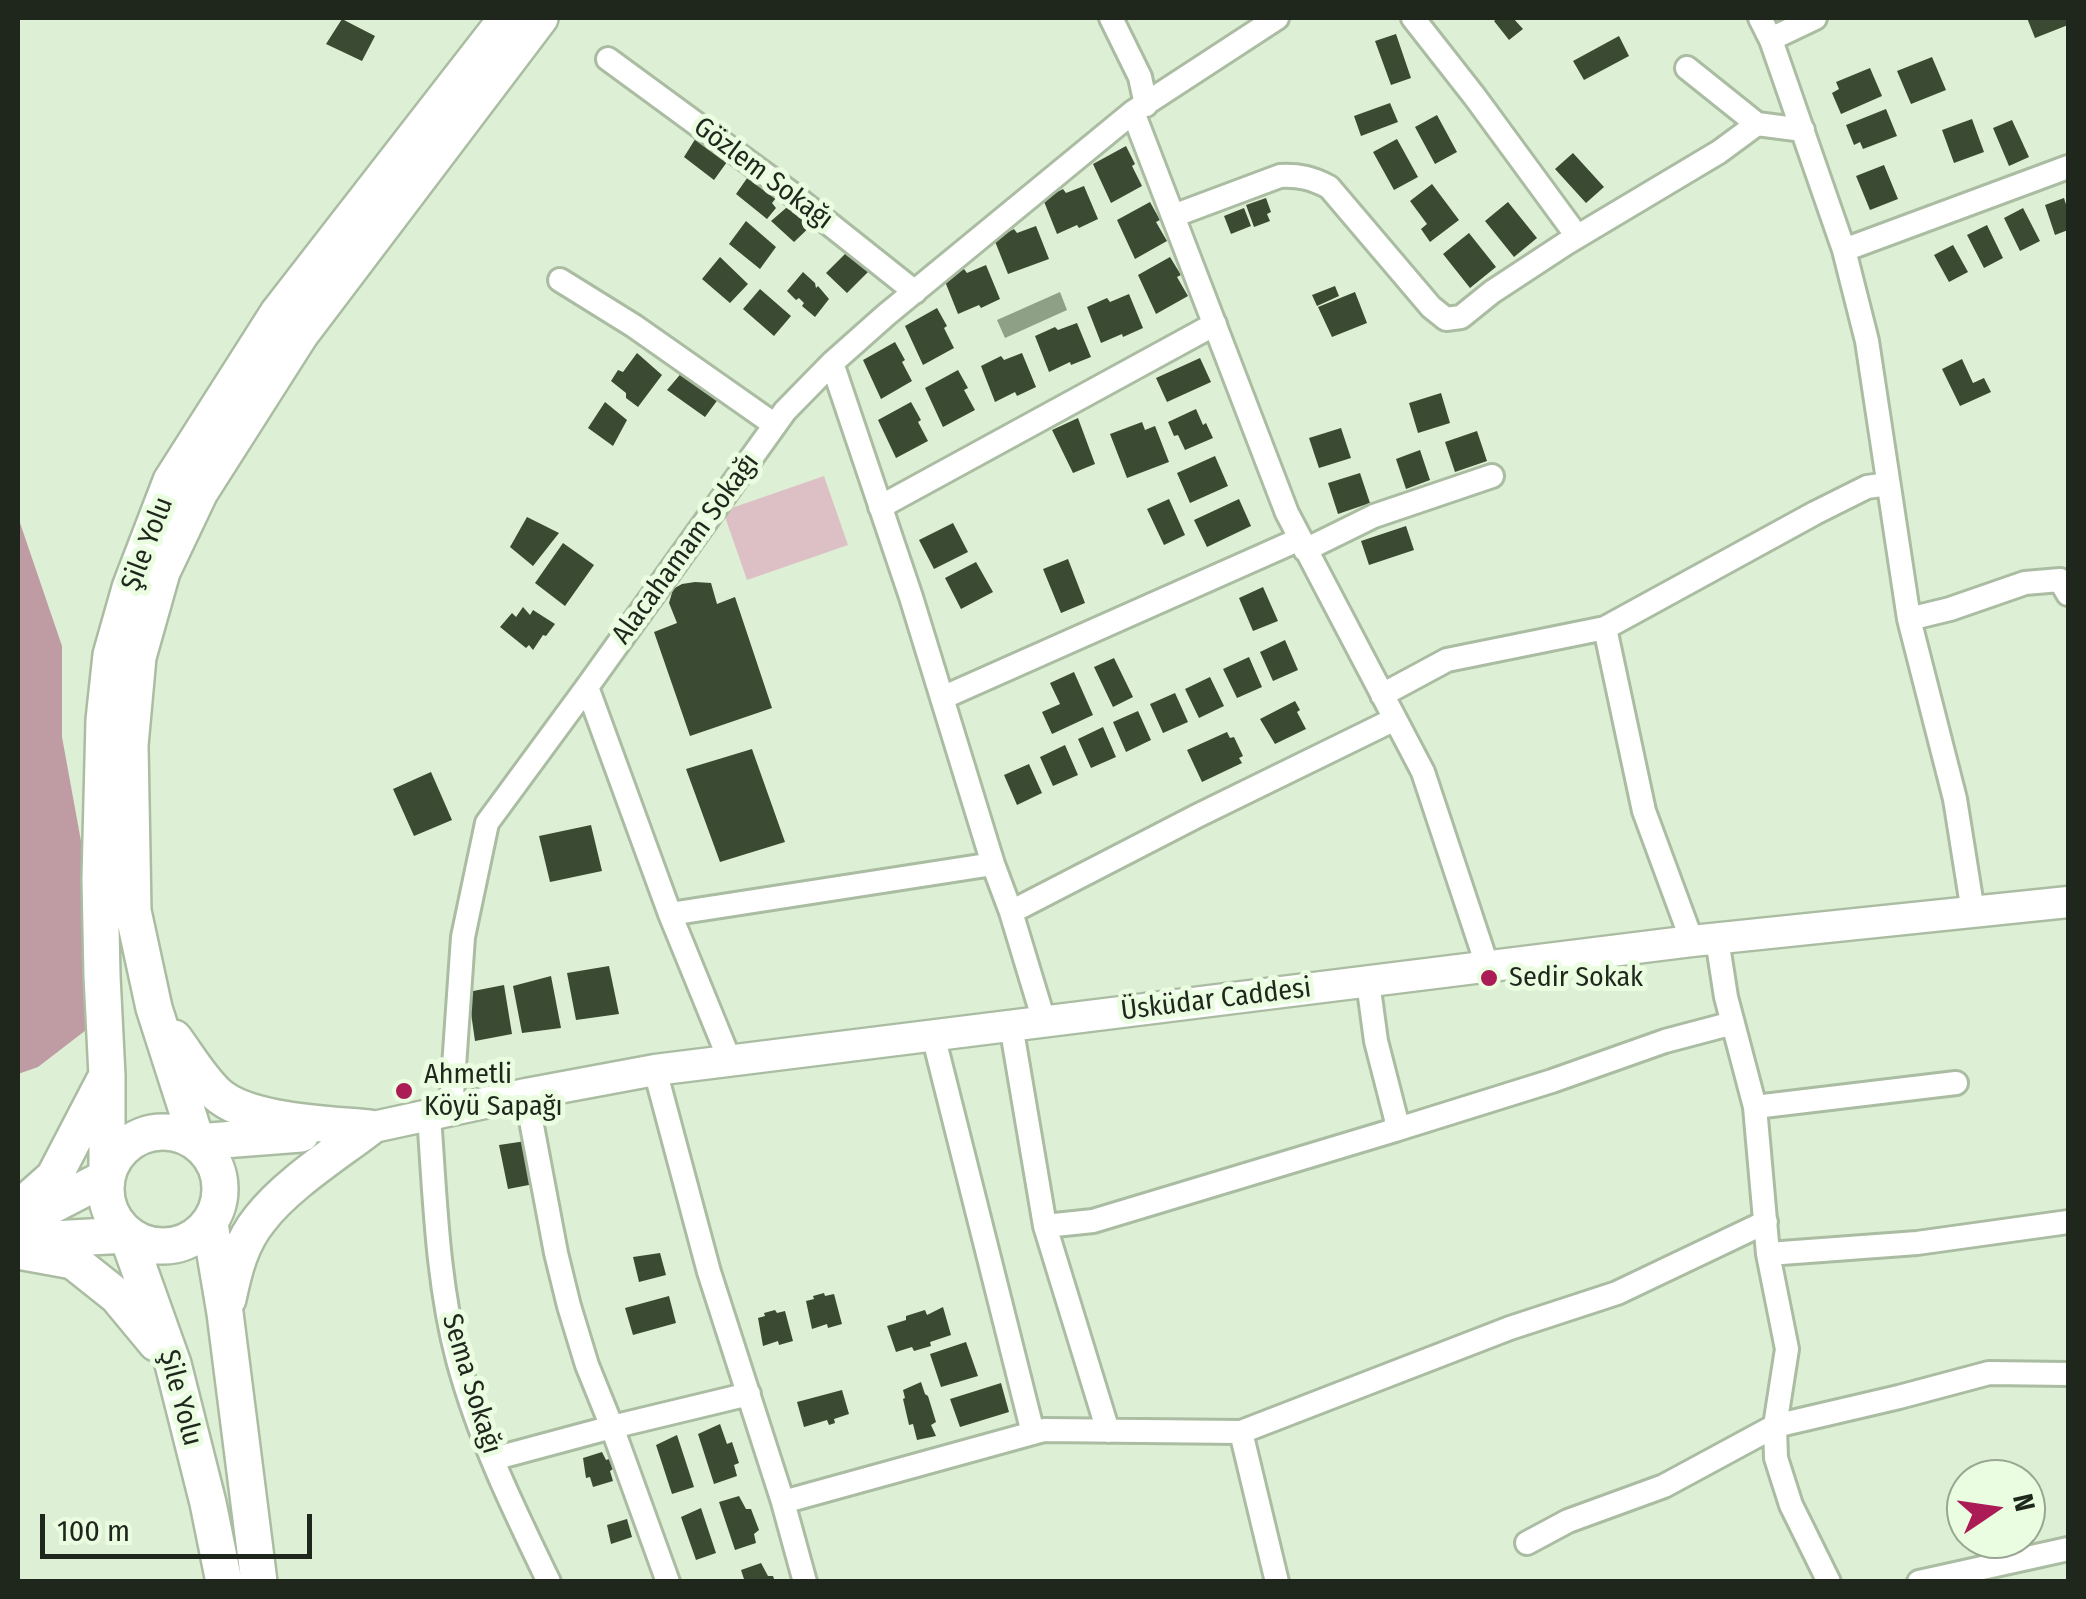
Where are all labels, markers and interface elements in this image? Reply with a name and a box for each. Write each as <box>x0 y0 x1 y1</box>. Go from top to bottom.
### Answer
street label: Gözlem Sokağı <box>687 111 839 237</box>
street label: Alacahamam Sokağı <box>605 447 767 651</box>
street label: Şile Yolu <box>115 492 181 596</box>
place label: Sedir Sokak <box>1509 961 1643 995</box>
marker: Sedir Sokak <box>1478 967 1500 989</box>
street label: Üsküdar Caddesi <box>1119 972 1313 1028</box>
place label: Ahmetli Köyü Sapağı <box>424 1058 563 1124</box>
marker: Ahmetli Köyü Sapağı <box>393 1080 415 1102</box>
street label: Sema Sokağı <box>434 1310 508 1458</box>
street label: Şile Yolu <box>151 1346 209 1450</box>
north arrow <box>1946 1459 2046 1559</box>
text: N <box>2006 1491 2042 1514</box>
scale bar <box>45 1494 318 1556</box>
text: 100 m <box>57 1513 130 1549</box>

